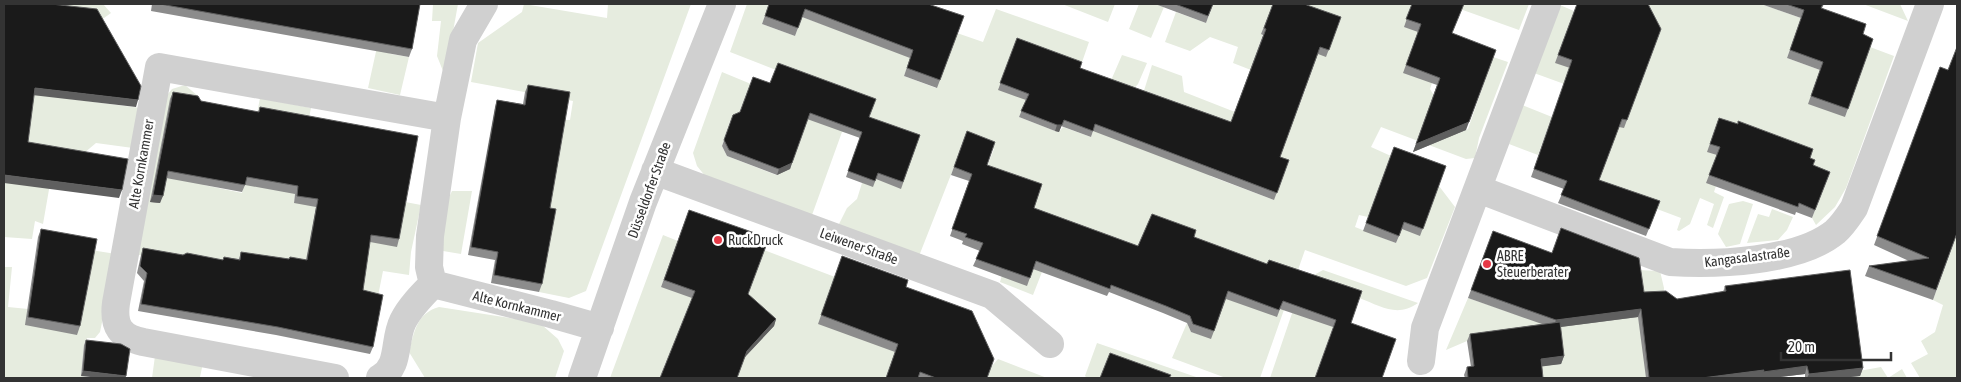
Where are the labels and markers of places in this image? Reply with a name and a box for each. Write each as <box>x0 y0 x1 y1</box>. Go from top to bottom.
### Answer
place label: RuckDruck <box>728 232 783 248</box>
marker: RuckDruck <box>712 234 724 246</box>
place label: ABRE Steuerberater <box>1497 248 1569 280</box>
marker: ABRE Steuerberater <box>1481 258 1493 270</box>

